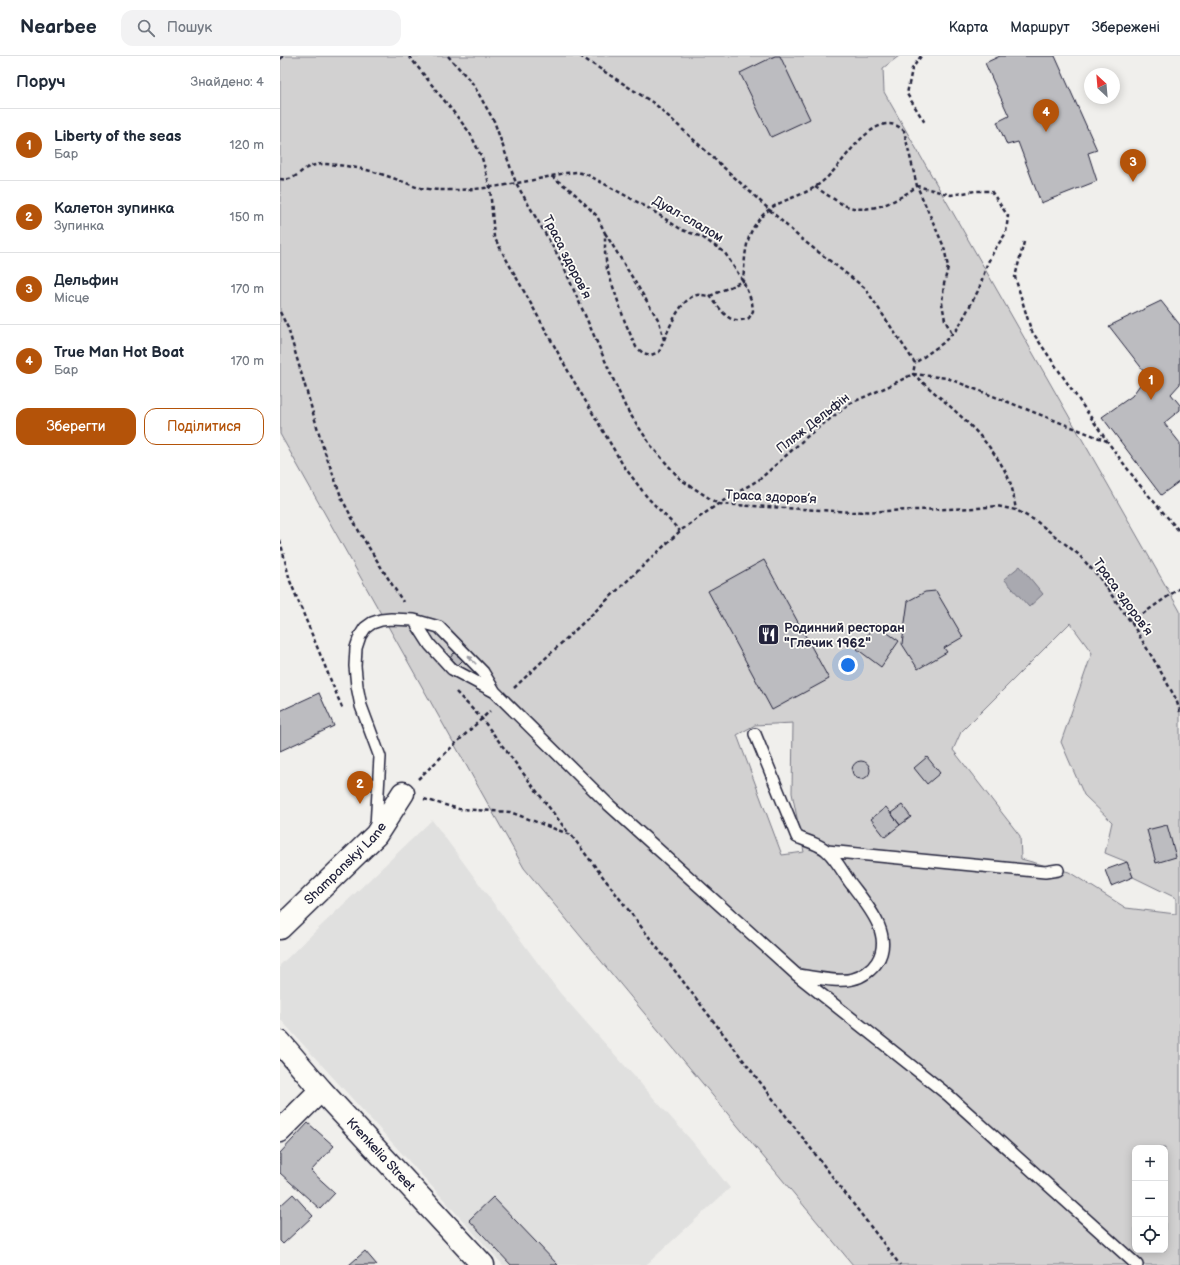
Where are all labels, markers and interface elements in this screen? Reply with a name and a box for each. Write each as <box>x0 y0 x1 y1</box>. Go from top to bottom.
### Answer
search box <box>121 10 401 46</box>
text: Nearbee <box>20 16 97 39</box>
icon: search <box>135 17 157 39</box>
text: Пошук <box>167 18 212 37</box>
text: Карта <box>949 19 988 36</box>
text: Маршрут <box>1010 19 1070 36</box>
text: Збережені <box>1092 19 1160 36</box>
north arrow <box>1084 68 1120 104</box>
text: Поруч <box>16 72 66 92</box>
text: Знайдено: 4 <box>191 74 264 90</box>
pin: 4 <box>1033 99 1059 132</box>
text: Liberty of the seas <box>54 127 181 146</box>
text: 1 <box>26 137 32 153</box>
text: 120 m <box>229 137 264 153</box>
text: Бар <box>54 146 78 162</box>
pin: 3 <box>1120 149 1146 182</box>
street label: Дуал-слалом <box>650 192 726 246</box>
text: Калетон зупинка <box>54 199 174 218</box>
text: 2 <box>25 209 33 225</box>
text: 150 m <box>230 209 264 225</box>
street label: Траса здоров’я <box>539 213 595 301</box>
text: Зупинка <box>54 218 104 234</box>
text: Дельфин <box>54 271 119 290</box>
text: 3 <box>25 281 33 297</box>
text: 170 m <box>231 281 264 297</box>
text: Місце <box>54 290 89 306</box>
text: True Man Hot Boat <box>54 343 184 362</box>
text: 4 <box>25 353 33 369</box>
text: 170 m <box>231 353 264 369</box>
text: Бар <box>54 362 78 378</box>
pin: 1 <box>1138 367 1164 400</box>
street label: Пляж Дельфін <box>773 389 853 457</box>
button: Зберегти <box>16 408 136 445</box>
button: Поділитися <box>144 408 264 445</box>
street label: Траса здоров’я <box>725 487 817 507</box>
street label: Траса здоров’я <box>1090 555 1156 639</box>
place label: Родинний ресторан "Глечик 1962" <box>784 620 905 651</box>
restaurant icon: Родинний ресторан "Глечик 1962" <box>755 622 781 648</box>
one-way arrow <box>467 655 477 665</box>
your location <box>838 655 858 675</box>
pin: 2 <box>347 771 373 804</box>
street label: Shampanskyi Lane <box>301 819 390 908</box>
street label: Krenkelia Street <box>343 1115 419 1194</box>
map controls <box>1132 1145 1168 1253</box>
button: + <box>1132 1145 1168 1181</box>
button: − <box>1132 1181 1168 1217</box>
button: locate <box>1132 1217 1168 1253</box>

